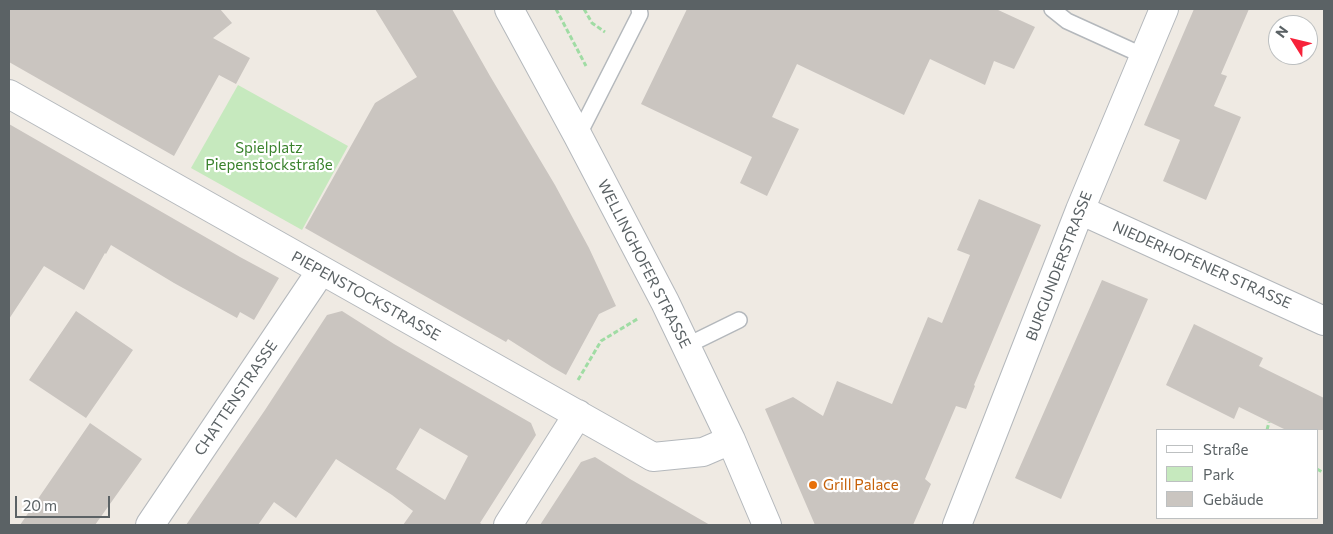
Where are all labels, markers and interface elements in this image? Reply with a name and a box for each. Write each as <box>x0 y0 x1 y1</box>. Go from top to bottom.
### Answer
north arrow <box>1268 15 1318 65</box>
text: N <box>1271 22 1291 41</box>
park label: Spielplatz Piepenstockstraße <box>205 139 333 174</box>
street label: WELLINGHOFER STRASSE <box>594 177 694 351</box>
street label: BURGUNDERSTRASSE <box>1022 189 1096 343</box>
street label: NIEDERHOFENER STRASSE <box>1110 217 1294 313</box>
street label: PIEPENSTOCKSTRASSE <box>288 248 444 344</box>
street label: CHATTENSTRASSE <box>191 337 281 459</box>
legend <box>1156 429 1318 519</box>
text: Straße <box>1203 440 1249 458</box>
text: Park <box>1203 465 1234 483</box>
place label: Grill Palace <box>823 476 899 494</box>
marker: Grill Palace <box>807 479 819 491</box>
scale bar <box>18 486 112 518</box>
text: Gebäude <box>1203 490 1264 508</box>
text: 20 m <box>23 496 57 514</box>

